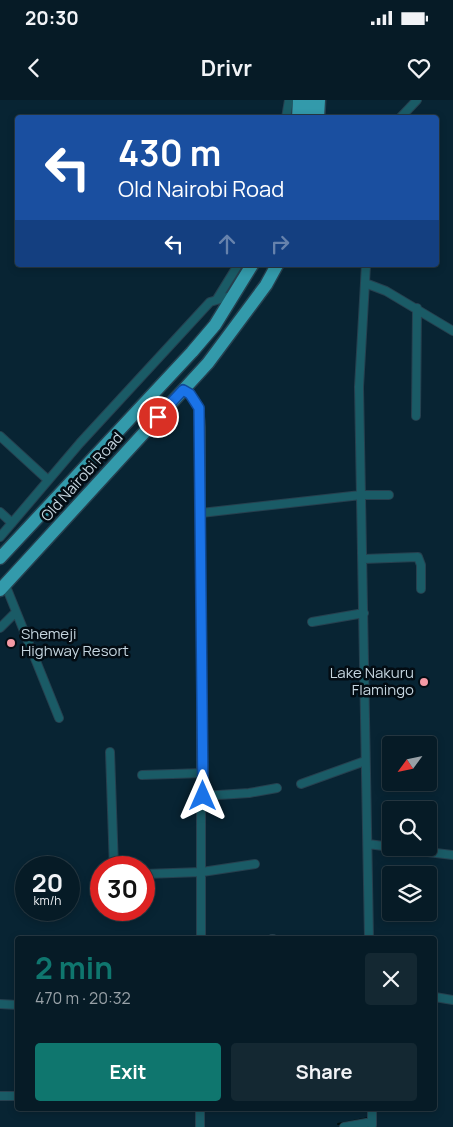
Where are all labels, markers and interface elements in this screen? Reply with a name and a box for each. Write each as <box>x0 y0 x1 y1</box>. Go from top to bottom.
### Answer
text: 20:30 <box>25 5 79 31</box>
text: Drivr <box>201 53 252 83</box>
icon: back <box>20 54 48 82</box>
icon: heart <box>405 54 433 82</box>
text: 430 m <box>118 129 221 177</box>
icon: left <box>35 135 100 200</box>
text: Old Nairobi Road <box>118 174 284 204</box>
icon: left <box>160 230 188 258</box>
icon: ahead <box>213 230 241 258</box>
icon: right <box>266 230 294 258</box>
pin <box>137 396 179 438</box>
icon: arrive <box>144 403 172 431</box>
street label: Old Nairobi Road <box>36 427 127 526</box>
place label: Shemeji Highway Resort <box>21 623 129 661</box>
marker: Shemeji Highway Resort <box>5 637 17 649</box>
place label: Lake Nakuru Flamingo <box>330 662 414 700</box>
marker: Lake Nakuru Flamingo <box>418 676 430 688</box>
north arrow <box>382 736 438 791</box>
map controls <box>382 736 437 921</box>
position arrow <box>176 769 228 821</box>
button: search <box>382 801 437 856</box>
speed limit sign: 30 <box>90 856 155 921</box>
text: 20 <box>32 865 63 900</box>
button: layers <box>382 866 437 921</box>
text: km/h <box>34 892 61 909</box>
text: 2 min <box>35 947 113 988</box>
button: close <box>365 953 417 1005</box>
text: 470 m · 20:32 <box>35 987 131 1009</box>
button: Exit <box>35 1043 221 1101</box>
button: Share <box>231 1043 417 1101</box>

